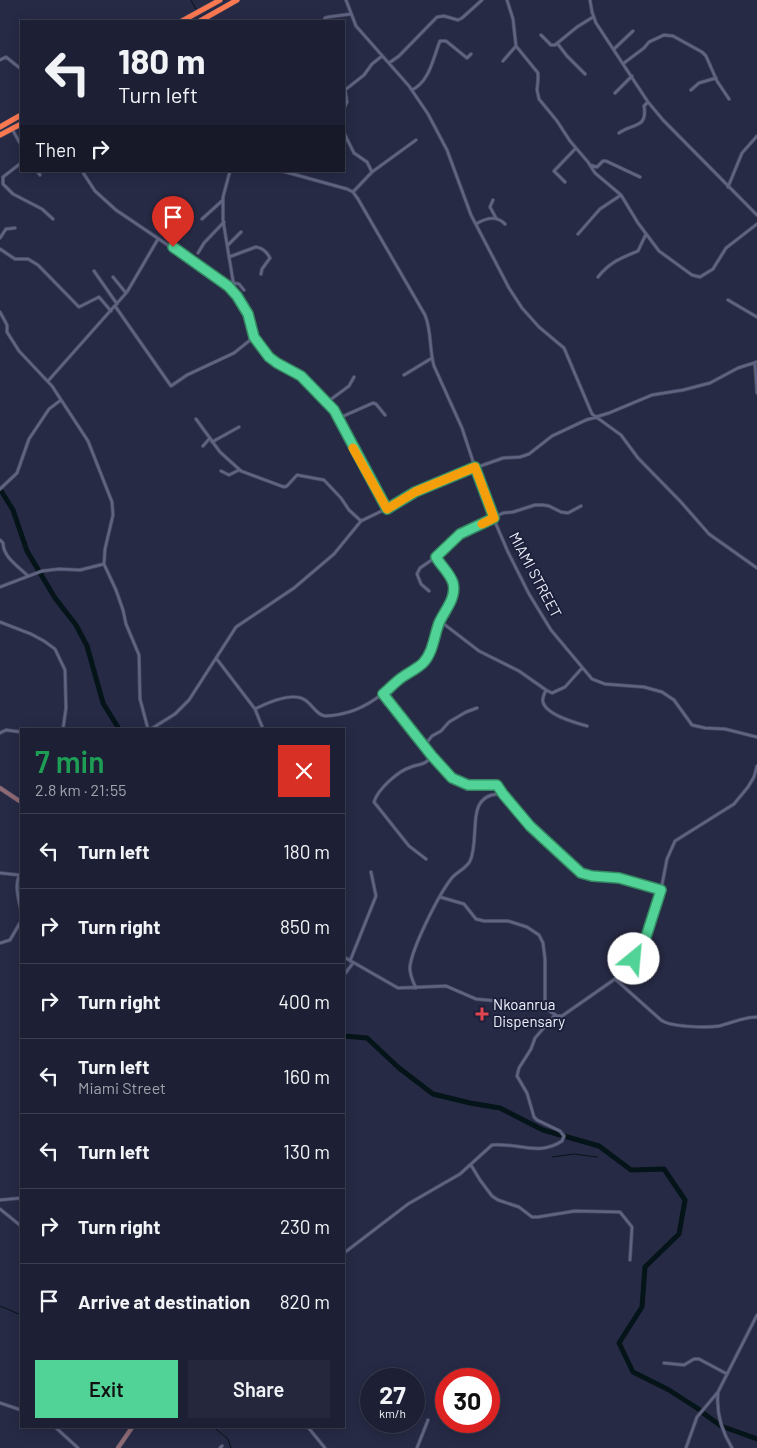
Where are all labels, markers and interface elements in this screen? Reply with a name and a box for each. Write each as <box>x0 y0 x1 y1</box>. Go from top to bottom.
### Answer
text: 180 m <box>118 39 206 81</box>
icon: left <box>35 40 100 105</box>
text: Turn left <box>118 81 198 107</box>
icon: right <box>86 135 114 163</box>
text: Then <box>35 138 76 161</box>
pin <box>152 196 194 247</box>
icon: arrive <box>159 203 187 231</box>
street label: MIAMI STREET <box>506 529 566 620</box>
text: 7 min <box>35 743 104 779</box>
button: close <box>278 745 330 797</box>
text: 2.8 km · 21:55 <box>35 780 126 799</box>
icon: left <box>35 837 63 865</box>
text: Turn left <box>78 840 149 863</box>
text: 180 m <box>283 840 330 863</box>
icon: right <box>35 912 63 940</box>
text: Turn right <box>78 915 160 938</box>
text: 850 m <box>280 915 330 938</box>
position arrow <box>607 932 659 984</box>
icon: right <box>35 987 63 1015</box>
text: Turn right <box>78 990 160 1013</box>
text: 400 m <box>279 990 330 1013</box>
place label: Nkoanrua Dispensary <box>493 995 565 1030</box>
marker: Nkoanrua Dispensary <box>475 1007 489 1021</box>
text: Turn left <box>78 1055 149 1078</box>
icon: left <box>35 1062 63 1090</box>
text: 160 m <box>283 1065 330 1088</box>
text: Miami Street <box>78 1078 166 1097</box>
icon: left <box>35 1137 63 1165</box>
text: Turn left <box>78 1140 149 1163</box>
text: 130 m <box>283 1140 330 1163</box>
icon: right <box>35 1212 63 1240</box>
text: Turn right <box>78 1215 160 1238</box>
text: 230 m <box>280 1215 330 1238</box>
icon: arrive <box>35 1287 63 1315</box>
text: Arrive at destination <box>78 1290 250 1313</box>
text: 820 m <box>280 1290 330 1313</box>
button: Exit <box>35 1360 178 1418</box>
button: Share <box>188 1360 330 1418</box>
speed limit sign: 30 <box>435 1368 500 1433</box>
text: 27 <box>379 1379 406 1409</box>
text: km/h <box>379 1406 406 1420</box>

